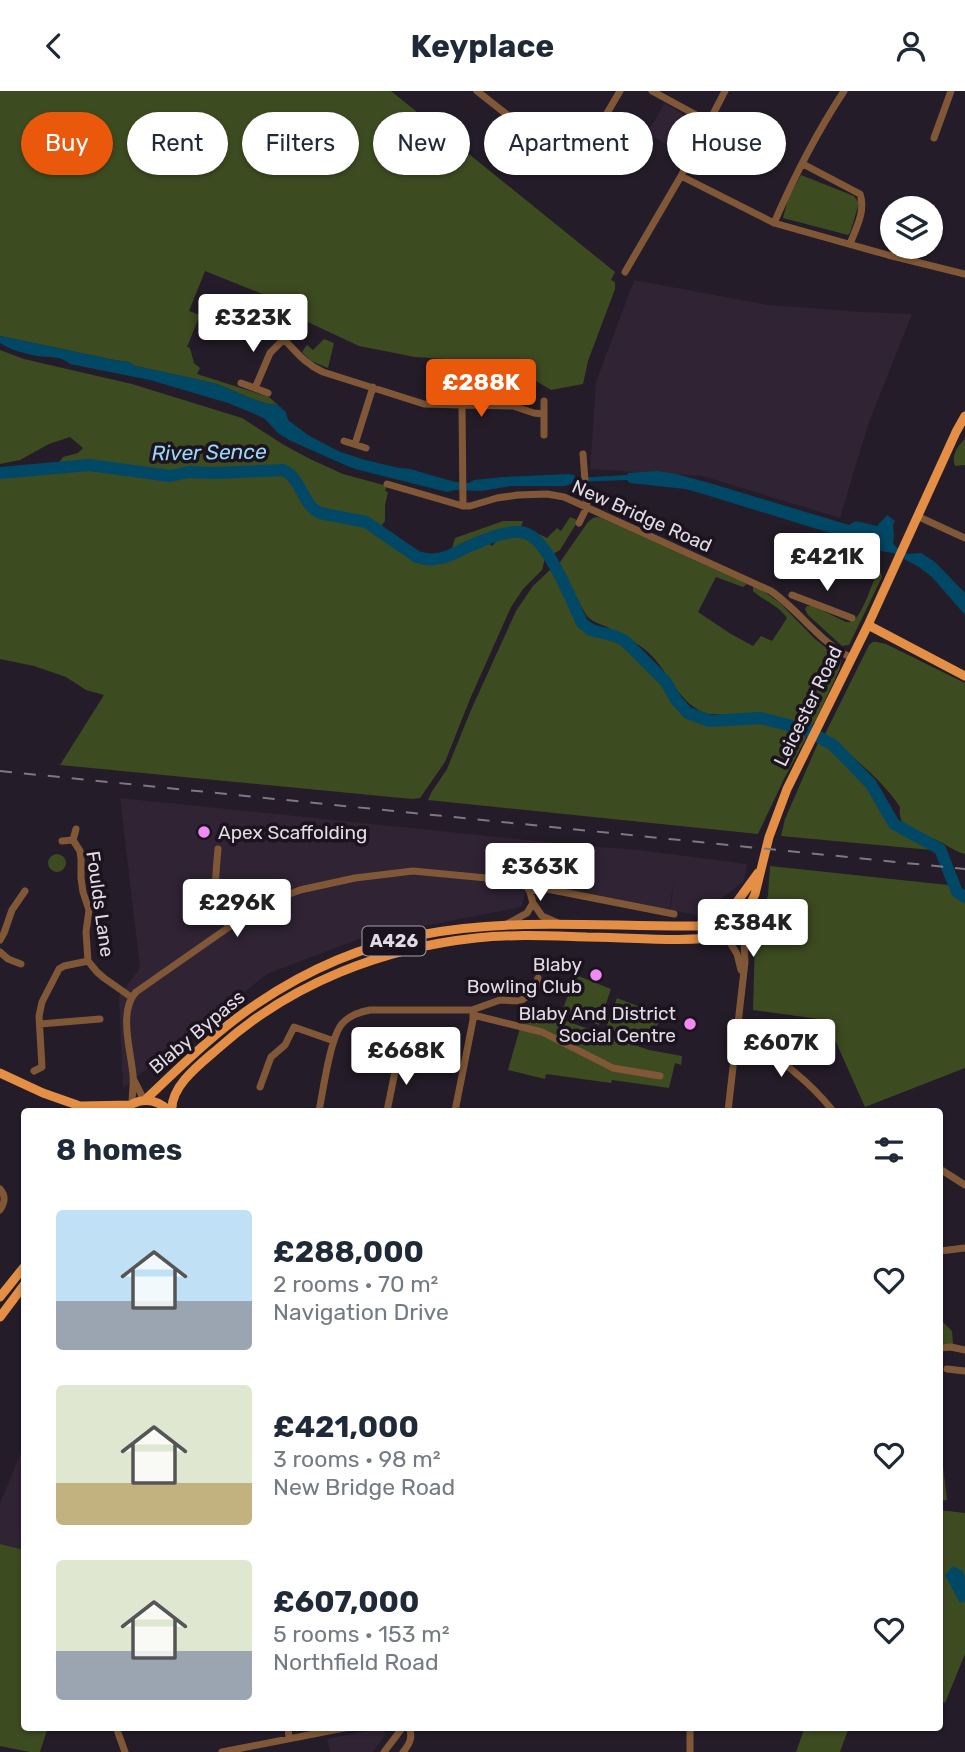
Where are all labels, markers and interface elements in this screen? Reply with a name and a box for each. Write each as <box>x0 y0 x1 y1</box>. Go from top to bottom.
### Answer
icon: back <box>35 27 73 65</box>
text: Keyplace <box>411 27 554 65</box>
icon: person <box>892 27 930 65</box>
chip: Buy <box>21 112 113 175</box>
chip: Rent <box>127 112 228 175</box>
chip: Filters <box>242 112 359 175</box>
chip: New <box>373 112 470 175</box>
chip: Apartment <box>484 112 653 175</box>
chip: House <box>667 112 786 175</box>
map controls <box>880 196 943 259</box>
button: layers <box>880 196 943 259</box>
pin: £323K <box>204 295 302 354</box>
text: £323K <box>214 303 292 331</box>
pin: £288K <box>432 359 530 419</box>
text: £288K <box>442 368 520 396</box>
water label: River Sence <box>151 438 267 466</box>
street label: New Bridge Road <box>569 475 715 557</box>
pin: £421K <box>778 533 876 593</box>
text: £421K <box>790 542 864 570</box>
street label: Leicester Road <box>769 642 847 770</box>
place label: Apex Scaffolding <box>218 821 367 844</box>
marker: Apex Scaffolding <box>196 824 212 840</box>
pin: £363K <box>491 843 589 903</box>
street label: Foulds Lane <box>81 849 119 959</box>
text: £363K <box>501 852 579 880</box>
pin: £296K <box>188 879 286 939</box>
text: £296K <box>199 888 275 916</box>
pin: £384K <box>704 899 802 959</box>
text: £384K <box>714 908 792 936</box>
road number: A426 <box>362 927 426 955</box>
place label: Blaby Bowling Club <box>467 953 582 998</box>
marker: Blaby Bowling Club <box>588 967 604 983</box>
street label: Blaby Bypass <box>145 985 249 1079</box>
place label: Blaby And District Social Centre <box>518 1002 677 1047</box>
marker: Blaby And District Social Centre <box>682 1016 698 1032</box>
pin: £607K <box>732 1019 830 1079</box>
pin: £668K <box>357 1027 455 1087</box>
text: £607K <box>743 1028 819 1056</box>
text: £668K <box>367 1036 445 1064</box>
icon: filters <box>870 1131 908 1169</box>
text: 8 homes <box>56 1132 182 1168</box>
text: £288,000 <box>273 1234 424 1270</box>
icon: home <box>112 1238 196 1322</box>
icon: heart <box>870 1261 908 1299</box>
text: 2 rooms · 70 m² <box>273 1270 438 1298</box>
text: Navigation Drive <box>273 1298 449 1326</box>
text: £421,000 <box>273 1409 419 1445</box>
icon: home <box>112 1413 196 1497</box>
icon: heart <box>870 1436 908 1474</box>
text: 3 rooms · 98 m² <box>273 1445 441 1473</box>
text: New Bridge Road <box>273 1473 455 1501</box>
text: £607,000 <box>273 1584 419 1620</box>
icon: home <box>112 1588 196 1672</box>
icon: heart <box>870 1611 908 1649</box>
text: 5 rooms · 153 m² <box>273 1620 450 1648</box>
text: Northfield Road <box>273 1648 439 1676</box>

